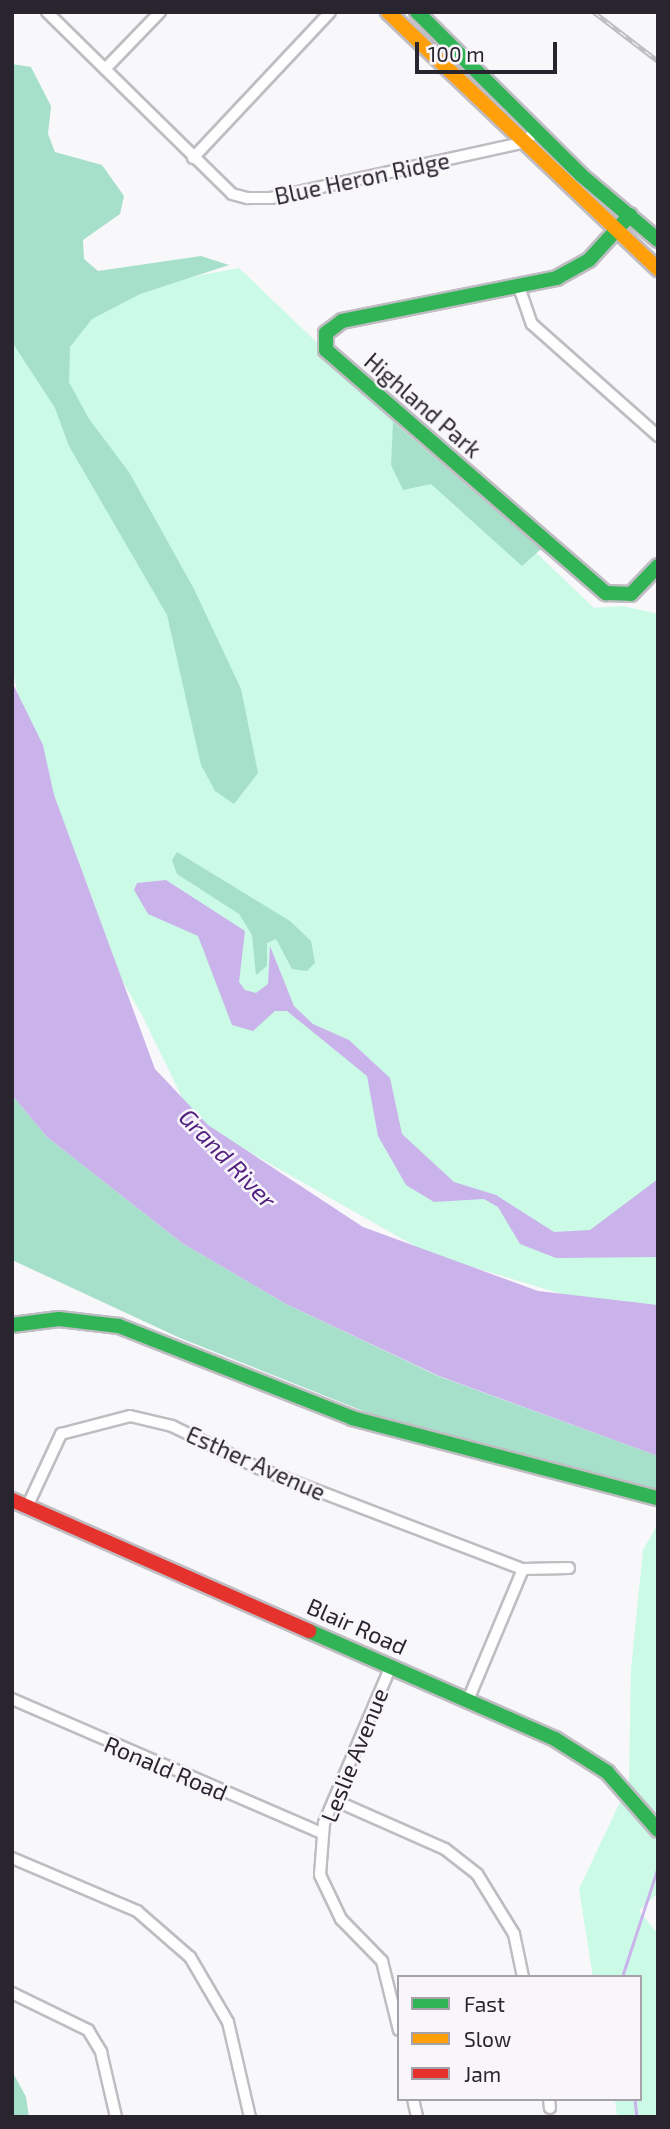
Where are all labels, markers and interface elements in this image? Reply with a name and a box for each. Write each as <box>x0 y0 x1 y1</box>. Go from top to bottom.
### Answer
scale bar <box>418 28 560 72</box>
text: 100 m <box>428 41 485 66</box>
street label: Blue Heron Ridge <box>272 146 452 210</box>
street label: Highland Park <box>359 347 487 463</box>
water label: Grand River <box>174 1102 282 1214</box>
street label: Esther Avenue <box>182 1420 330 1506</box>
street label: Blair Road <box>303 1592 411 1660</box>
street label: Leslie Avenue <box>314 1684 394 1826</box>
street label: Ronald Road <box>100 1730 232 1806</box>
legend <box>397 1975 642 2101</box>
text: Fast <box>464 1991 505 2016</box>
text: Slow <box>464 2026 511 2051</box>
text: Jam <box>464 2061 501 2086</box>

